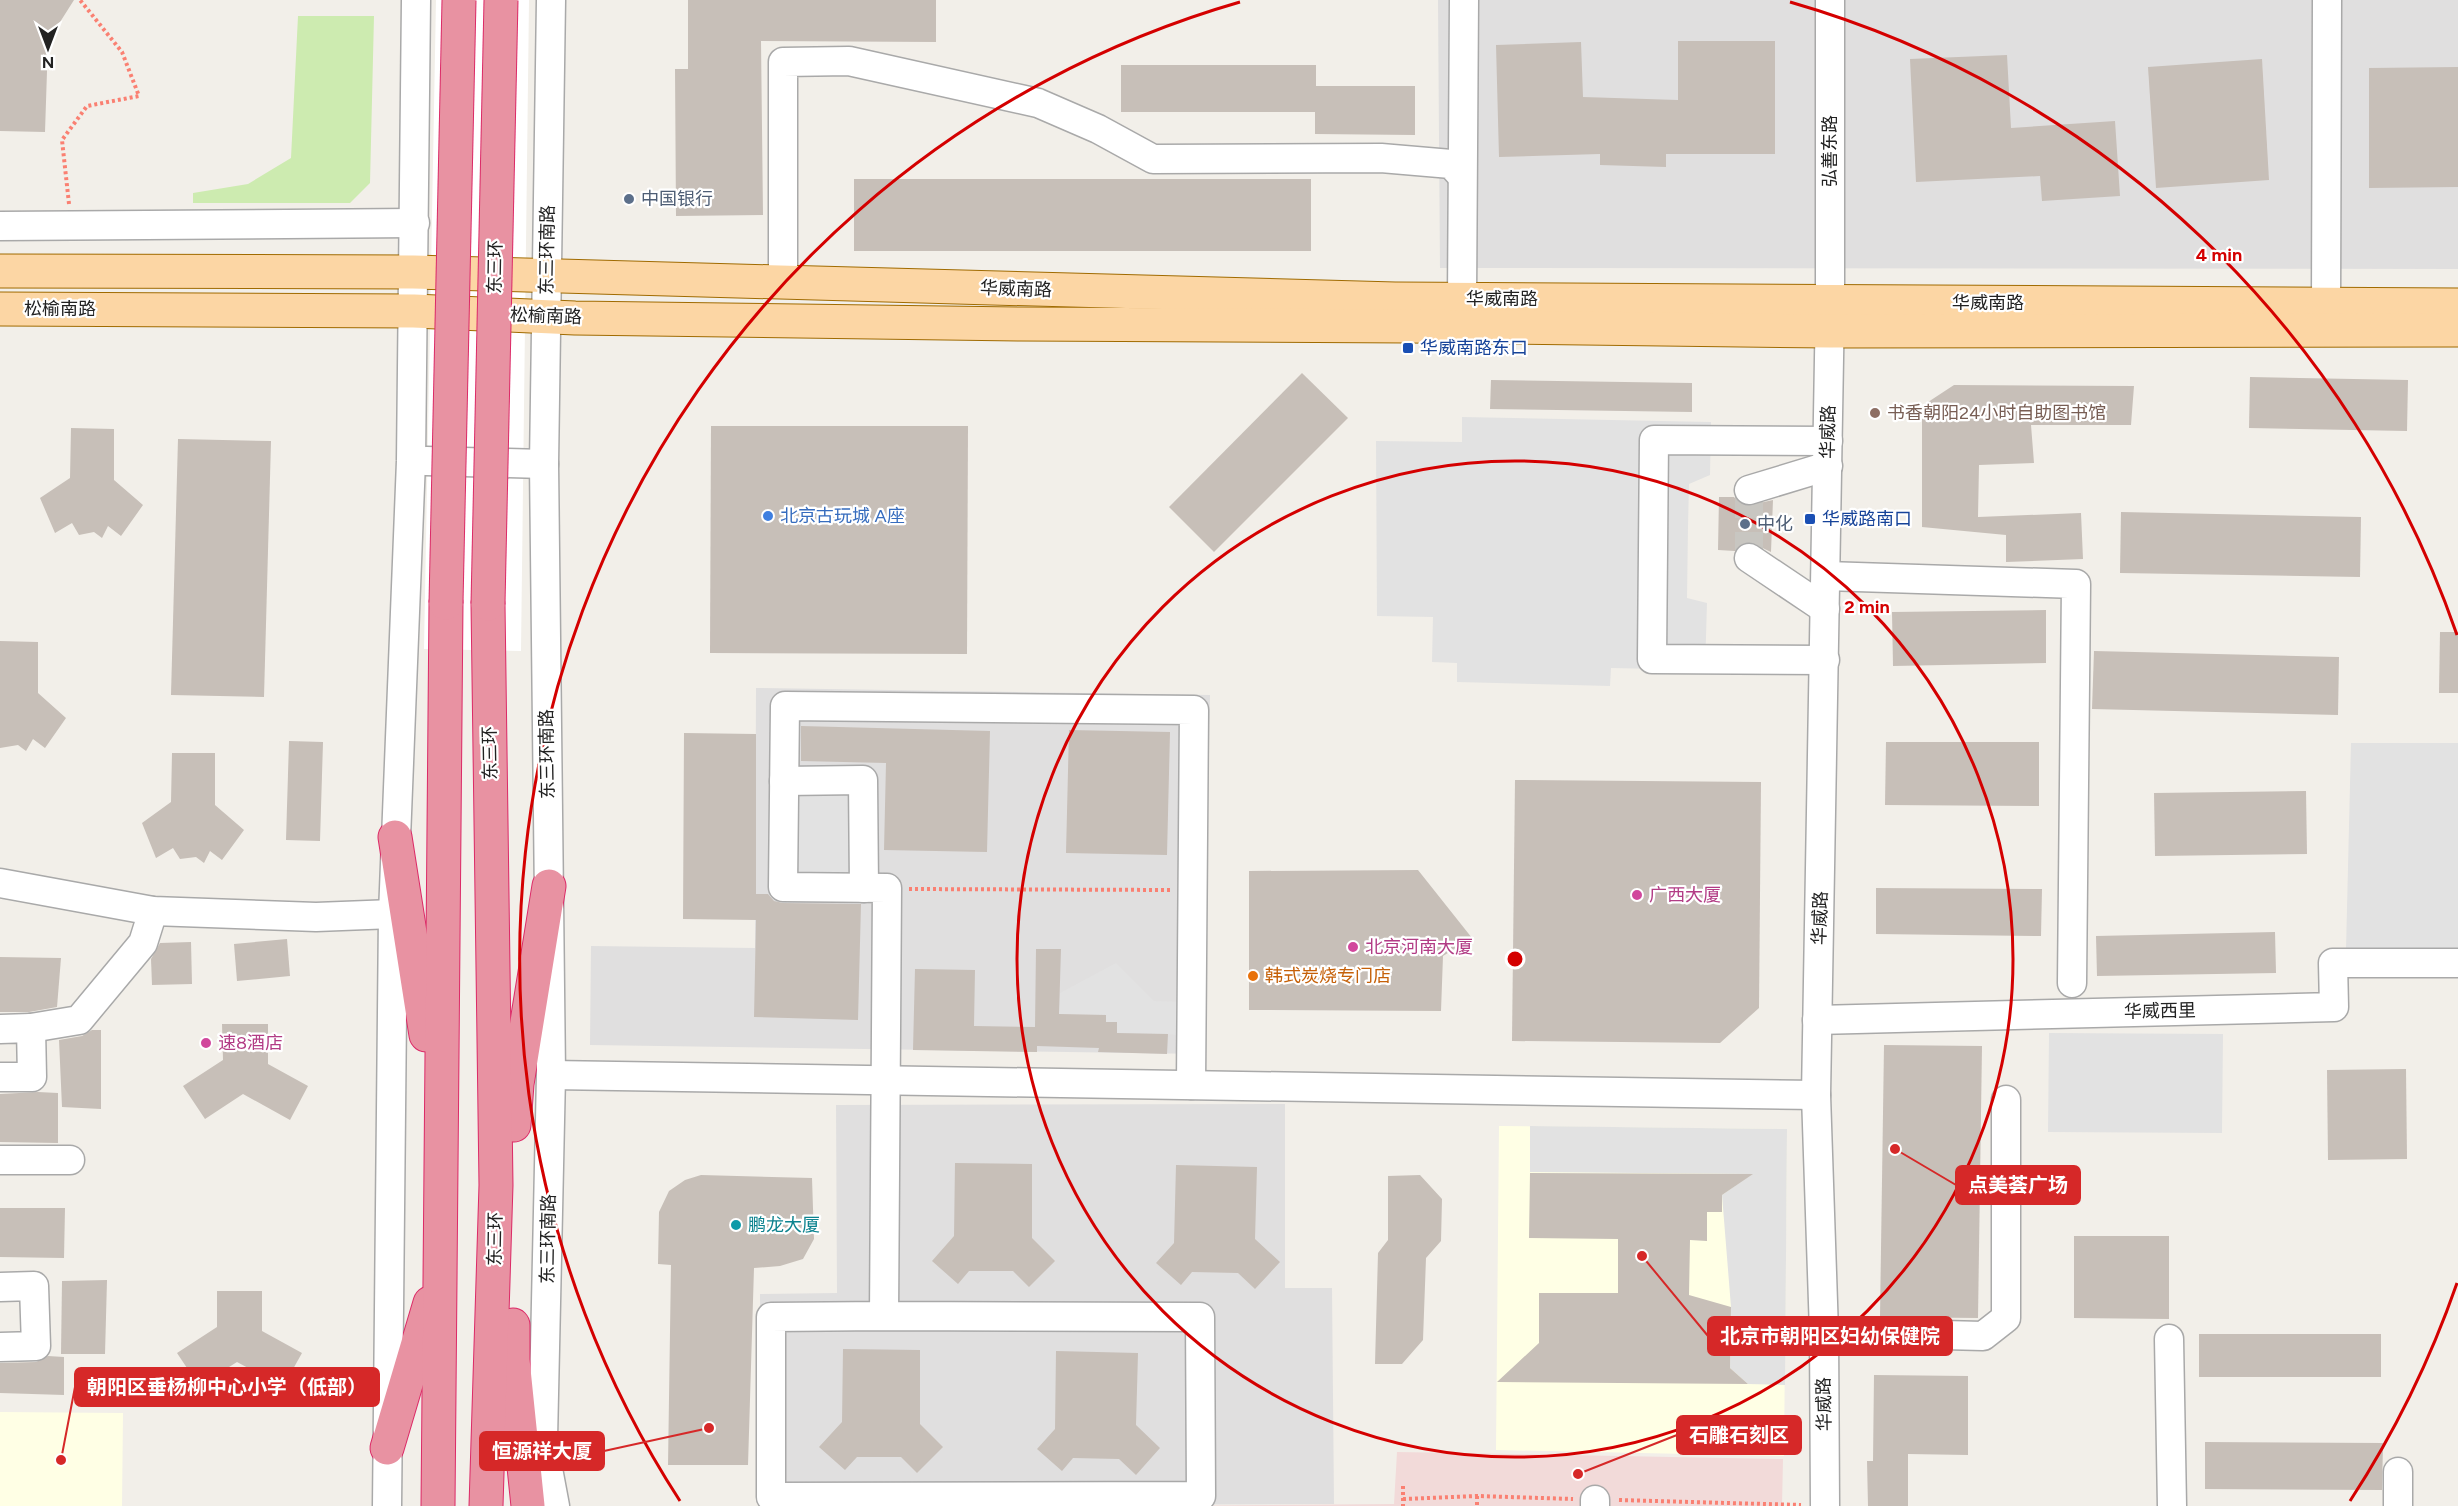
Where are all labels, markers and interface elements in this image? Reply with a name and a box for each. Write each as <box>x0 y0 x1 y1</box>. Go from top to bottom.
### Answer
north arrow <box>18 18 78 78</box>
text: N <box>42 53 54 72</box>
street label: 弘善东路 <box>1819 115 1841 187</box>
place label: 中国银行 <box>641 188 713 210</box>
marker: 中国银行 <box>622 192 636 206</box>
street label: 东三环南路 <box>535 205 559 295</box>
street label: 东三环 <box>484 240 506 294</box>
text: 4 min <box>2196 244 2242 266</box>
street label: 华威南路 <box>980 277 1052 301</box>
street label: 华威南路 <box>1466 288 1538 310</box>
street label: 华威南路 <box>1952 292 2024 314</box>
street label: 松榆南路 <box>24 298 96 320</box>
street label: 松榆南路 <box>510 304 582 328</box>
place label: 华威南路东口 <box>1420 337 1528 359</box>
marker: 华威南路东口 <box>1401 341 1415 355</box>
place label: 书香朝阳24小时自助图书馆 <box>1887 402 2106 424</box>
street label: 华威路 <box>1817 405 1839 459</box>
marker: 书香朝阳24小时自助图书馆 <box>1868 406 1882 420</box>
place label: 北京古玩城 A座 <box>780 505 905 527</box>
place label: 华威路南口 <box>1822 508 1912 530</box>
marker: 北京古玩城 A座 <box>761 509 775 523</box>
marker: 华威路南口 <box>1803 512 1817 526</box>
place label: 中化 <box>1757 513 1793 535</box>
marker: 中化 <box>1738 517 1752 531</box>
text: 2 min <box>1844 596 1890 618</box>
street label: 东三环南路 <box>535 709 559 799</box>
street label: 东三环 <box>479 726 501 780</box>
place label: 广西大厦 <box>1649 884 1721 906</box>
marker: 广西大厦 <box>1630 888 1644 902</box>
street label: 华威路 <box>1808 891 1832 945</box>
place label: 北京河南大厦 <box>1365 936 1473 958</box>
marker: 北京河南大厦 <box>1346 940 1360 954</box>
centre of rings <box>1505 949 1525 969</box>
place label: 韩式炭烧专门店 <box>1265 965 1391 987</box>
marker: 韩式炭烧专门店 <box>1246 969 1260 983</box>
street label: 华威西里 <box>2124 999 2196 1023</box>
place label: 速8酒店 <box>218 1032 283 1054</box>
marker: 速8酒店 <box>199 1036 213 1050</box>
callout: 点美荟广场 <box>1956 1166 2080 1204</box>
text: 点美荟广场 <box>1968 1173 2068 1197</box>
street label: 东三环南路 <box>536 1194 560 1284</box>
street label: 东三环 <box>484 1212 506 1266</box>
place label: 鹏龙大厦 <box>748 1214 820 1236</box>
marker: 鹏龙大厦 <box>729 1218 743 1232</box>
callout: 北京市朝阳区妇幼保健院 <box>1708 1317 1952 1355</box>
text: 北京市朝阳区妇幼保健院 <box>1720 1324 1940 1348</box>
callout: 朝阳区垂杨柳中心小学（低部） <box>75 1368 379 1406</box>
text: 朝阳区垂杨柳中心小学（低部） <box>87 1375 367 1399</box>
street label: 华威路 <box>1813 1377 1835 1431</box>
callout: 石雕石刻区 <box>1677 1416 1801 1454</box>
text: 石雕石刻区 <box>1689 1423 1789 1447</box>
callout: 恒源祥大厦 <box>480 1432 604 1470</box>
text: 恒源祥大厦 <box>492 1439 592 1463</box>

